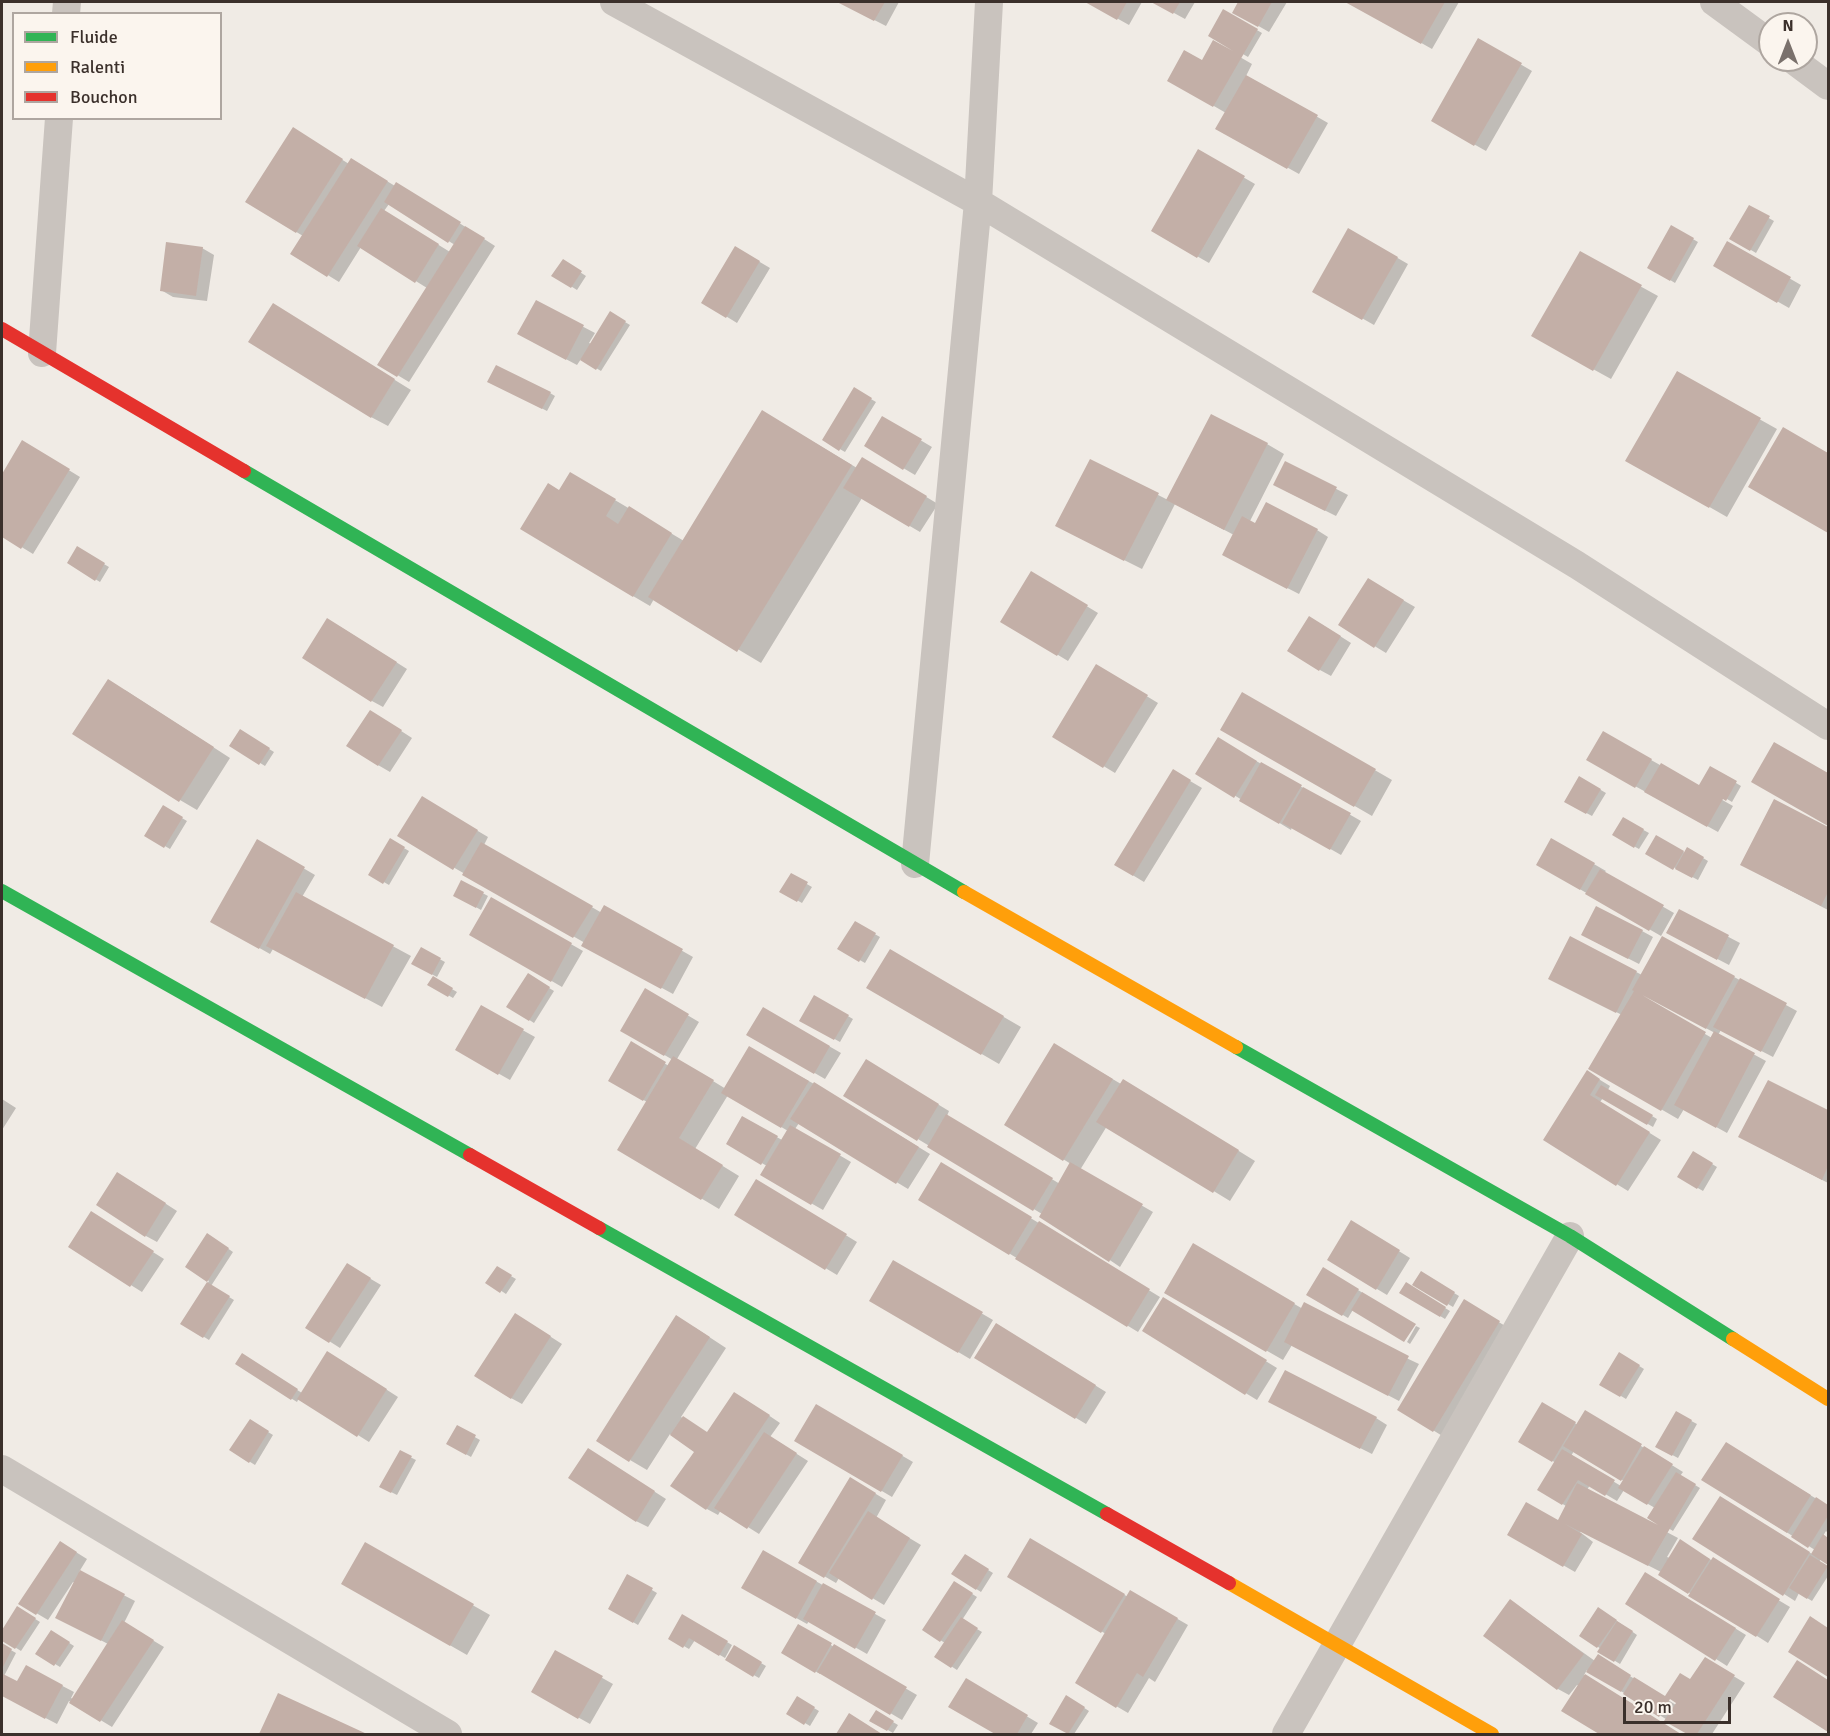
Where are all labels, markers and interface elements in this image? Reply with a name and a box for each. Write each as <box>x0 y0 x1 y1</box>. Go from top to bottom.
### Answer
legend <box>12 12 222 120</box>
north arrow <box>1758 12 1818 72</box>
text: N <box>1782 16 1794 36</box>
text: Fluide <box>70 26 118 48</box>
text: Ralenti <box>70 56 125 78</box>
text: Bouchon <box>70 86 138 108</box>
scale bar <box>1626 1685 1734 1723</box>
text: 20 m <box>1634 1696 1672 1718</box>

